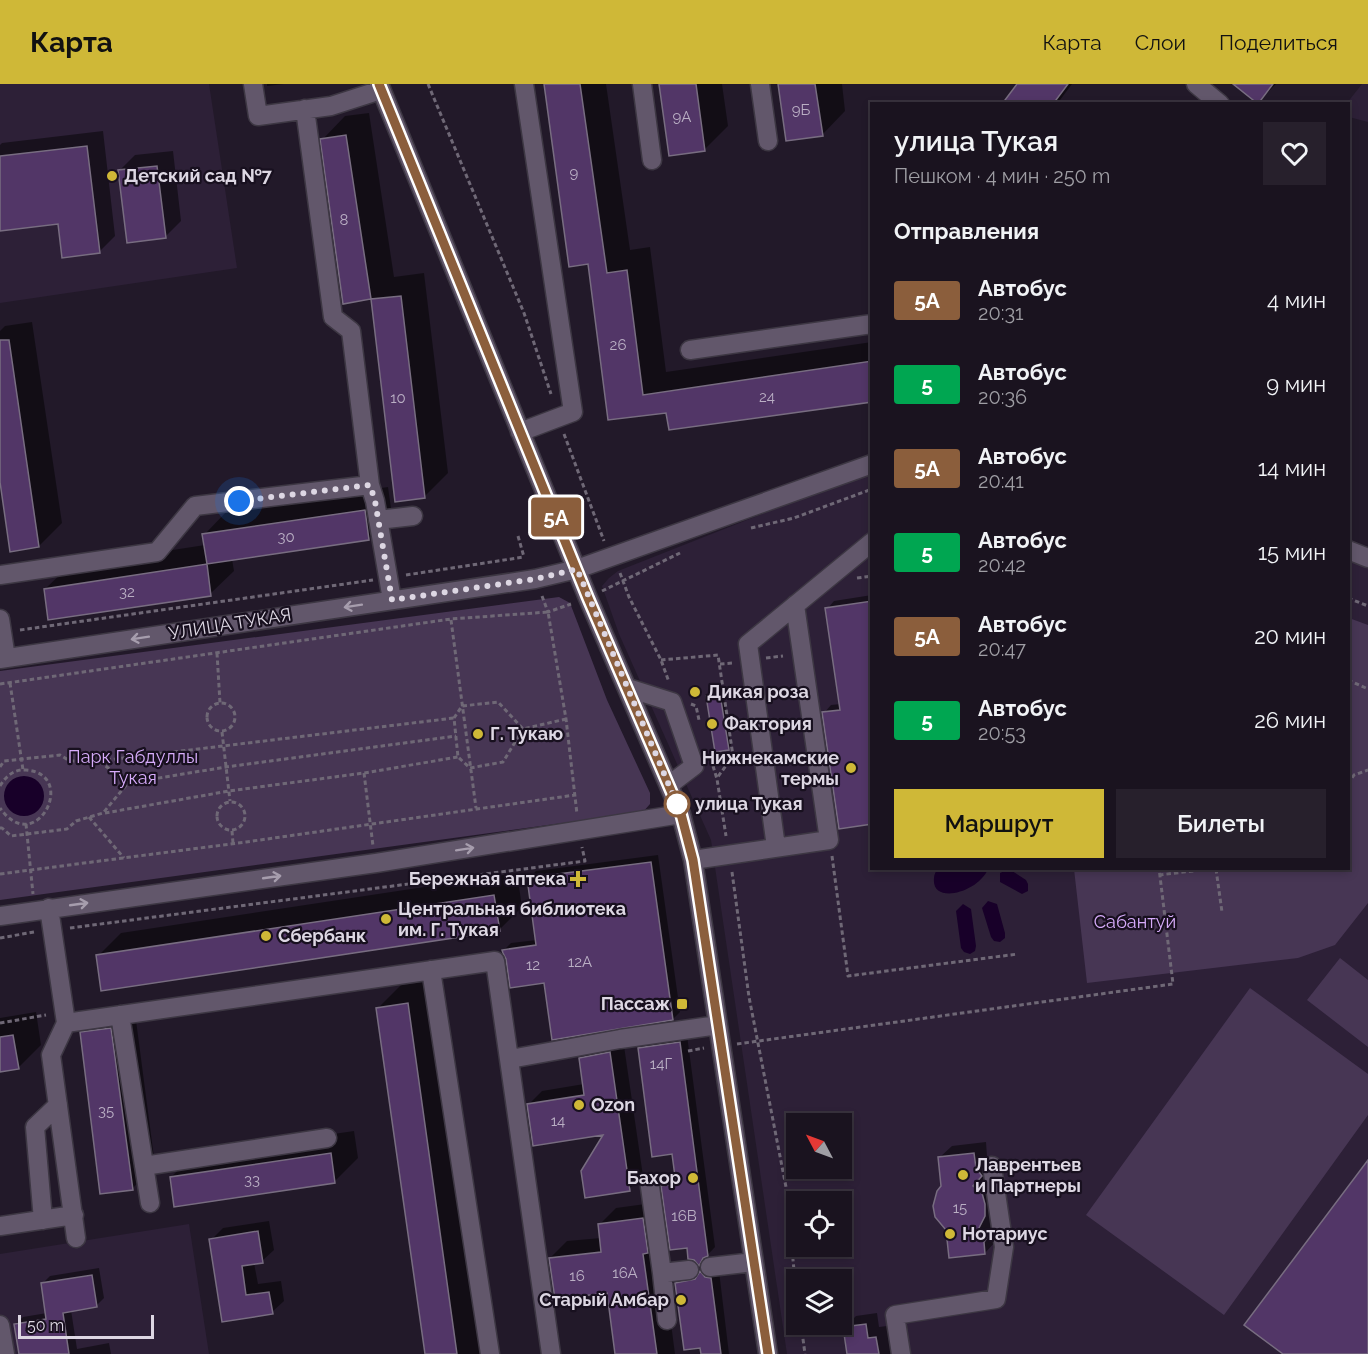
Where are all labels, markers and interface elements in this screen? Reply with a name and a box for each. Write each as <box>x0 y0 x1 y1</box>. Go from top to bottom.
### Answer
text: Карта <box>30 26 113 59</box>
text: Карта <box>1043 30 1102 55</box>
text: Слои <box>1135 30 1186 55</box>
text: Поделиться <box>1219 30 1338 55</box>
house number: 9Б <box>792 101 811 119</box>
house number: 9А <box>673 108 691 126</box>
button: heart <box>1263 122 1326 185</box>
text: улица Тукая <box>894 125 1058 158</box>
house number: 9 <box>570 164 579 182</box>
text: Пешком · 4 мин · 250 m <box>894 164 1110 188</box>
place label: Детский сад №7 <box>124 165 273 186</box>
marker: Детский сад №7 <box>105 169 119 183</box>
house number: 8 <box>340 211 349 229</box>
text: Отправления <box>894 218 1039 244</box>
text: Автобус <box>978 275 1067 301</box>
text: 4 мин <box>1267 287 1326 313</box>
text: 5А <box>914 288 940 313</box>
text: 20:31 <box>978 301 1024 325</box>
house number: 26 <box>610 336 626 354</box>
text: Автобус <box>978 359 1067 385</box>
text: 9 мин <box>1266 371 1326 397</box>
text: 5 <box>921 372 933 397</box>
text: 20:36 <box>978 385 1027 409</box>
house number: 24 <box>759 388 775 406</box>
house number: 10 <box>390 389 406 407</box>
text: Автобус <box>978 443 1067 469</box>
text: 14 мин <box>1258 455 1326 481</box>
text: 5А <box>914 456 940 481</box>
text: 20:41 <box>978 469 1024 493</box>
your location <box>224 486 254 516</box>
line badge: 5А <box>529 498 583 536</box>
text: 5А <box>543 505 569 530</box>
text: Автобус <box>978 527 1067 553</box>
house number: 30 <box>277 528 295 546</box>
text: 15 мин <box>1258 539 1326 565</box>
text: 5 <box>921 540 933 565</box>
text: 20:42 <box>978 553 1026 577</box>
house number: 32 <box>119 583 135 601</box>
one-way arrow <box>344 600 364 611</box>
street label: УЛИЦА ТУКАЯ <box>167 603 293 644</box>
text: Автобус <box>978 611 1067 637</box>
text: 20 мин <box>1254 623 1326 649</box>
text: 5А <box>914 624 940 649</box>
one-way arrow <box>130 632 150 643</box>
text: 20:47 <box>978 637 1026 661</box>
place label: Дикая роза <box>707 681 809 702</box>
marker: Дикая роза <box>688 685 702 699</box>
text: Автобус <box>978 695 1067 721</box>
text: 26 мин <box>1254 707 1326 733</box>
text: 5 <box>921 708 933 733</box>
place label: Фактория <box>724 713 812 734</box>
marker: Фактория <box>705 717 719 731</box>
text: 20:53 <box>978 721 1026 745</box>
place label: Г. Тукаю <box>490 723 563 744</box>
marker: Г. Тукаю <box>471 727 485 741</box>
park label: Парк Габдуллы Тукая <box>68 746 198 788</box>
place label: Нижнекамские термы <box>702 747 839 789</box>
marker: Нижнекамские термы <box>844 761 858 775</box>
button: Маршрут <box>894 789 1104 858</box>
button: Билеты <box>1116 789 1326 858</box>
marker: улица Тукая <box>664 791 690 817</box>
place label: улица Тукая <box>695 793 803 814</box>
one-way arrow <box>454 844 474 855</box>
place label: Бережная аптека <box>409 868 566 889</box>
one-way arrow <box>261 872 281 883</box>
marker: Бережная аптека <box>571 872 585 886</box>
place label: Центральная библиотека им. Г. Тукая <box>398 898 626 940</box>
one-way arrow <box>68 899 88 910</box>
park label: Сабантуй <box>1094 911 1176 932</box>
marker: Центральная библиотека им. Г. Тукая <box>379 912 393 926</box>
place label: Сбербанк <box>278 925 366 946</box>
marker: Сбербанк <box>259 929 273 943</box>
house number: 12А <box>568 953 592 971</box>
house number: 12 <box>526 956 540 974</box>
place label: Пассаж <box>601 993 671 1014</box>
marker: Пассаж <box>675 997 689 1011</box>
house number: 14Г <box>650 1055 672 1073</box>
place label: Ozon <box>591 1094 635 1115</box>
marker: Ozon <box>572 1098 586 1112</box>
house number: 35 <box>98 1102 114 1120</box>
house number: 14 <box>551 1112 565 1130</box>
north arrow <box>786 1113 852 1179</box>
map controls <box>786 1113 852 1335</box>
place label: Лаврентьев и Партнеры <box>975 1154 1081 1196</box>
place label: Бахор <box>627 1167 681 1188</box>
marker: Лаврентьев и Партнеры <box>956 1168 970 1182</box>
house number: 33 <box>244 1171 260 1189</box>
marker: Бахор <box>686 1171 700 1185</box>
button: locate <box>786 1191 852 1257</box>
house number: 15 <box>953 1199 967 1217</box>
house number: 16В <box>671 1207 697 1225</box>
place label: Нотариус <box>962 1223 1048 1244</box>
marker: Нотариус <box>943 1227 957 1241</box>
house number: 16А <box>612 1264 638 1282</box>
house number: 16 <box>569 1267 585 1285</box>
button: layers <box>786 1269 852 1335</box>
place label: Старый Амбар <box>539 1289 669 1310</box>
marker: Старый Амбар <box>674 1293 688 1307</box>
scale bar <box>18 1312 154 1340</box>
text: 50 m <box>27 1316 64 1335</box>

